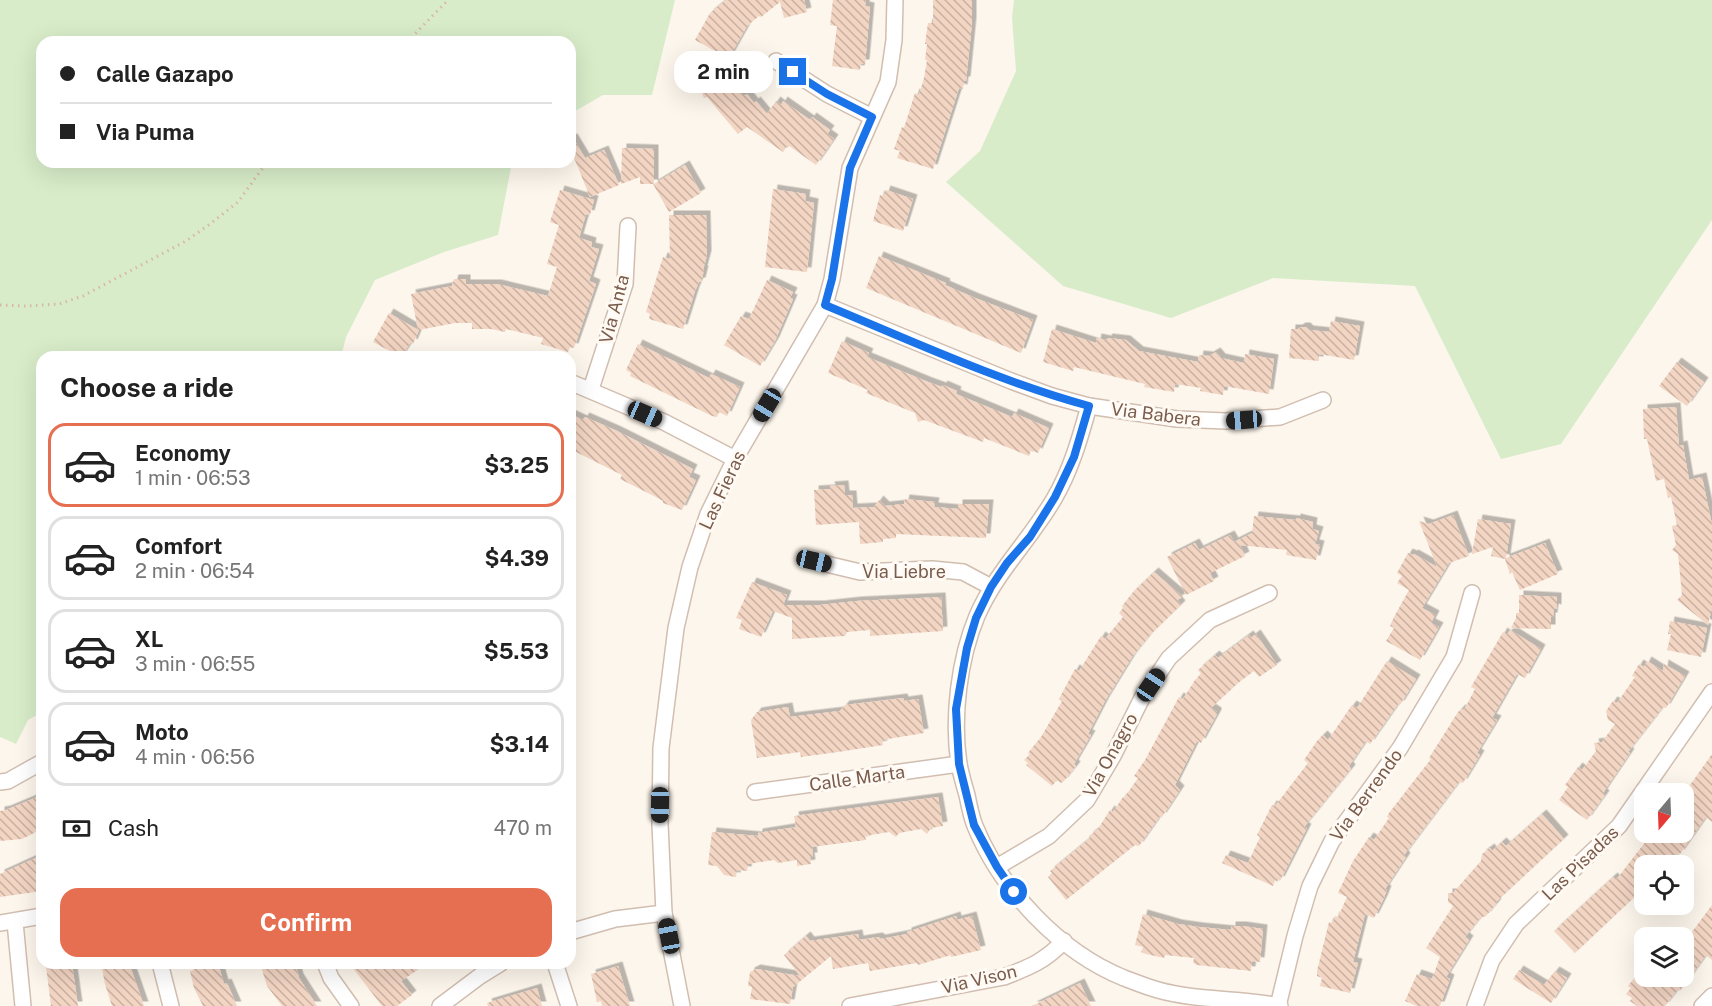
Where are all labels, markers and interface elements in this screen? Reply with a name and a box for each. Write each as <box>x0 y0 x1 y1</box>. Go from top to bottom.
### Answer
callout: 2 min <box>673 51 772 93</box>
route end <box>779 58 806 85</box>
text: 2 min <box>697 60 750 84</box>
text: Calle Gazapo <box>96 61 234 87</box>
text: Via Puma <box>96 119 194 145</box>
street label: Via Anta <box>595 272 633 346</box>
text: Choose a ride <box>60 371 234 403</box>
car <box>750 385 784 425</box>
car <box>625 398 665 430</box>
street label: Via Babera <box>1110 398 1202 430</box>
car <box>1225 410 1263 430</box>
icon: car <box>63 438 117 492</box>
text: Economy <box>135 440 231 466</box>
street label: Las Fieras <box>695 447 749 533</box>
text: $3.25 <box>484 452 549 478</box>
text: 1 min · 06:53 <box>135 466 251 490</box>
icon: car <box>63 531 117 585</box>
text: Comfort <box>135 533 222 559</box>
text: $4.39 <box>485 545 549 571</box>
car <box>794 548 834 574</box>
text: 2 min · 06:54 <box>135 559 254 583</box>
street label: Via Liebre <box>862 561 946 582</box>
icon: car <box>63 624 117 678</box>
text: XL <box>135 626 163 652</box>
text: $5.53 <box>484 638 549 664</box>
text: 3 min · 06:55 <box>135 652 255 676</box>
car <box>1133 665 1169 705</box>
street label: Via Onagro <box>1078 709 1142 801</box>
icon: car <box>63 717 117 771</box>
text: Moto <box>135 719 189 745</box>
text: $3.14 <box>490 731 549 757</box>
text: 4 min · 06:56 <box>135 745 255 769</box>
street label: Via Berrendo <box>1326 745 1406 845</box>
street label: Calle Marta <box>808 761 906 795</box>
north arrow <box>1634 783 1694 843</box>
map controls <box>1634 783 1694 987</box>
car <box>651 787 669 823</box>
icon: cash <box>60 812 93 845</box>
text: Cash <box>108 815 159 841</box>
text: 470 m <box>493 816 552 840</box>
street label: Las Pisadas <box>1537 821 1623 905</box>
button: locate <box>1634 855 1694 915</box>
route start <box>1000 878 1027 905</box>
button: Confirm <box>60 888 552 957</box>
car <box>657 917 681 955</box>
button: layers <box>1634 927 1694 987</box>
street label: Via Vison <box>939 960 1019 998</box>

